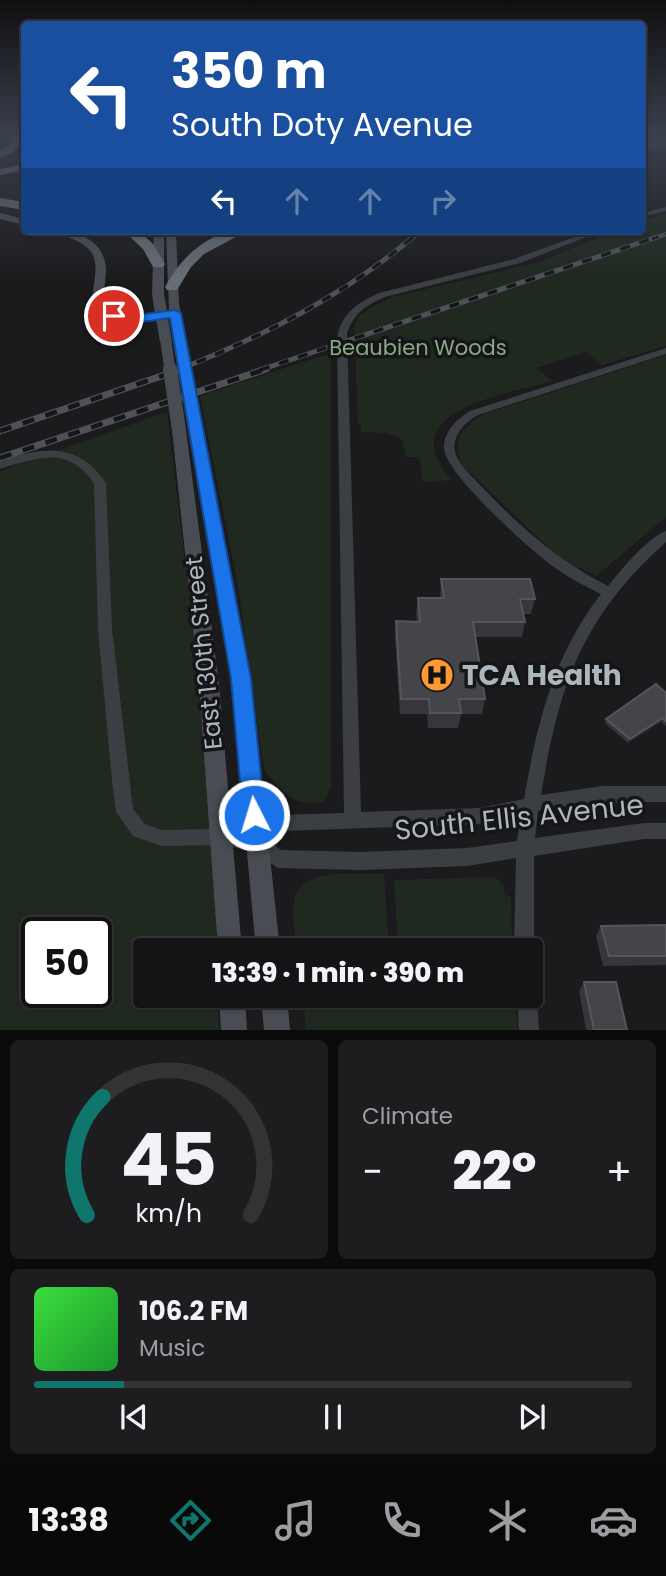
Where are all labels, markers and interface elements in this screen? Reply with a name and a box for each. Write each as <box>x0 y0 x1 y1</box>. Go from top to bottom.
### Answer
text: 350 m <box>171 37 327 105</box>
icon: left <box>56 49 147 140</box>
text: South Doty Avenue <box>171 102 473 147</box>
icon: left <box>205 182 243 220</box>
icon: ahead <box>278 182 316 220</box>
icon: ahead <box>351 182 389 220</box>
icon: right <box>424 182 462 220</box>
pin <box>84 286 144 346</box>
icon: arrive <box>95 297 133 335</box>
park label: Beaubien Woods <box>329 333 507 362</box>
street label: East 130th Street <box>177 555 230 751</box>
hospital icon: TCA Health <box>418 656 456 694</box>
place label: TCA Health <box>462 656 622 695</box>
position arrow <box>217 778 291 852</box>
street label: South Ellis Avenue <box>393 785 645 850</box>
speed limit sign: 50 <box>21 917 112 1008</box>
text: 13:39 · 1 min · 390 m <box>212 955 464 991</box>
text: Climate <box>362 1100 453 1132</box>
text: 45 <box>121 1110 217 1211</box>
text: 22° <box>452 1135 537 1208</box>
text: − <box>362 1145 383 1198</box>
text: + <box>606 1145 632 1198</box>
text: km/h <box>136 1196 202 1231</box>
text: 106.2 FM <box>139 1293 248 1329</box>
text: Music <box>139 1332 205 1364</box>
icon: previous <box>115 1398 153 1436</box>
icon: pause <box>314 1398 352 1436</box>
icon: next <box>513 1398 551 1436</box>
icon: directions <box>166 1496 215 1545</box>
icon: music <box>271 1496 320 1545</box>
icon: phone <box>377 1496 426 1545</box>
icon: climate <box>483 1496 532 1545</box>
icon: car <box>589 1496 638 1545</box>
text: 13:38 <box>28 1497 109 1542</box>

